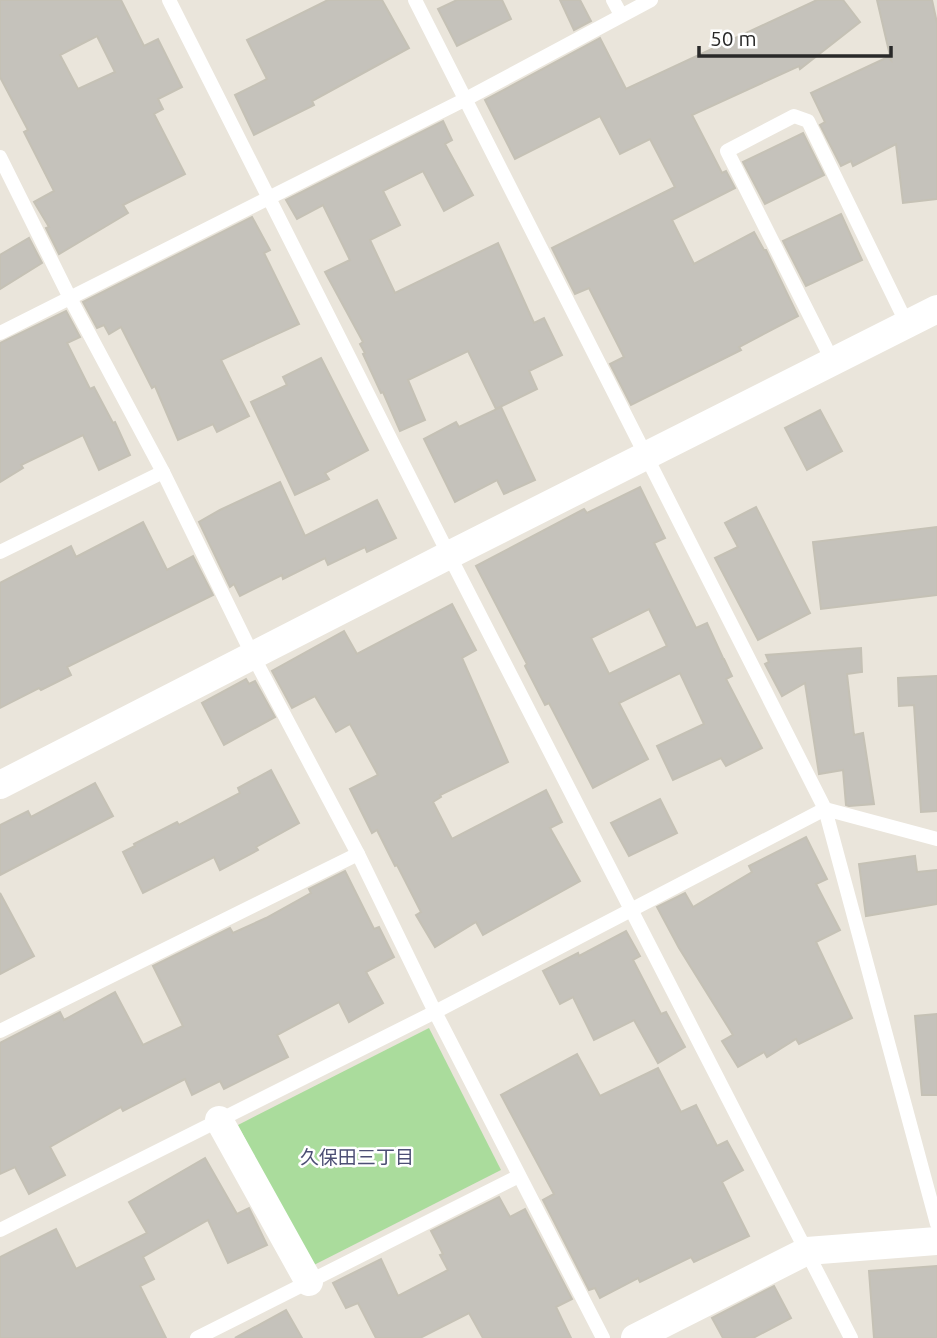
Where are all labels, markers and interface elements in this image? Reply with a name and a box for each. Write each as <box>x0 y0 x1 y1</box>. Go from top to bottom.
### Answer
scale bar <box>699 14 892 58</box>
text: 50 m <box>710 26 757 50</box>
district label: 久保田三丁目 <box>300 1146 414 1168</box>

